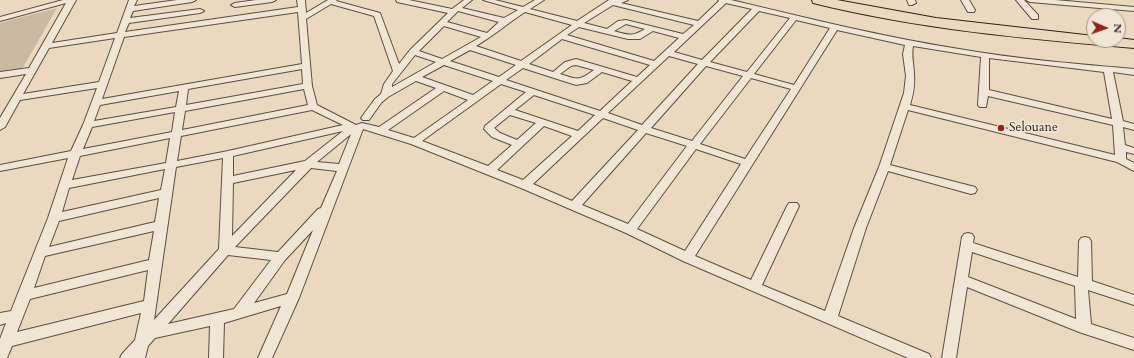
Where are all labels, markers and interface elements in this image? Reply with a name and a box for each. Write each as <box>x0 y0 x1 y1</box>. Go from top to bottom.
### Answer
north arrow <box>1086 8 1126 48</box>
text: N <box>1110 23 1125 33</box>
place label: Selouane <box>1009 120 1058 136</box>
marker: Selouane <box>996 123 1006 133</box>

